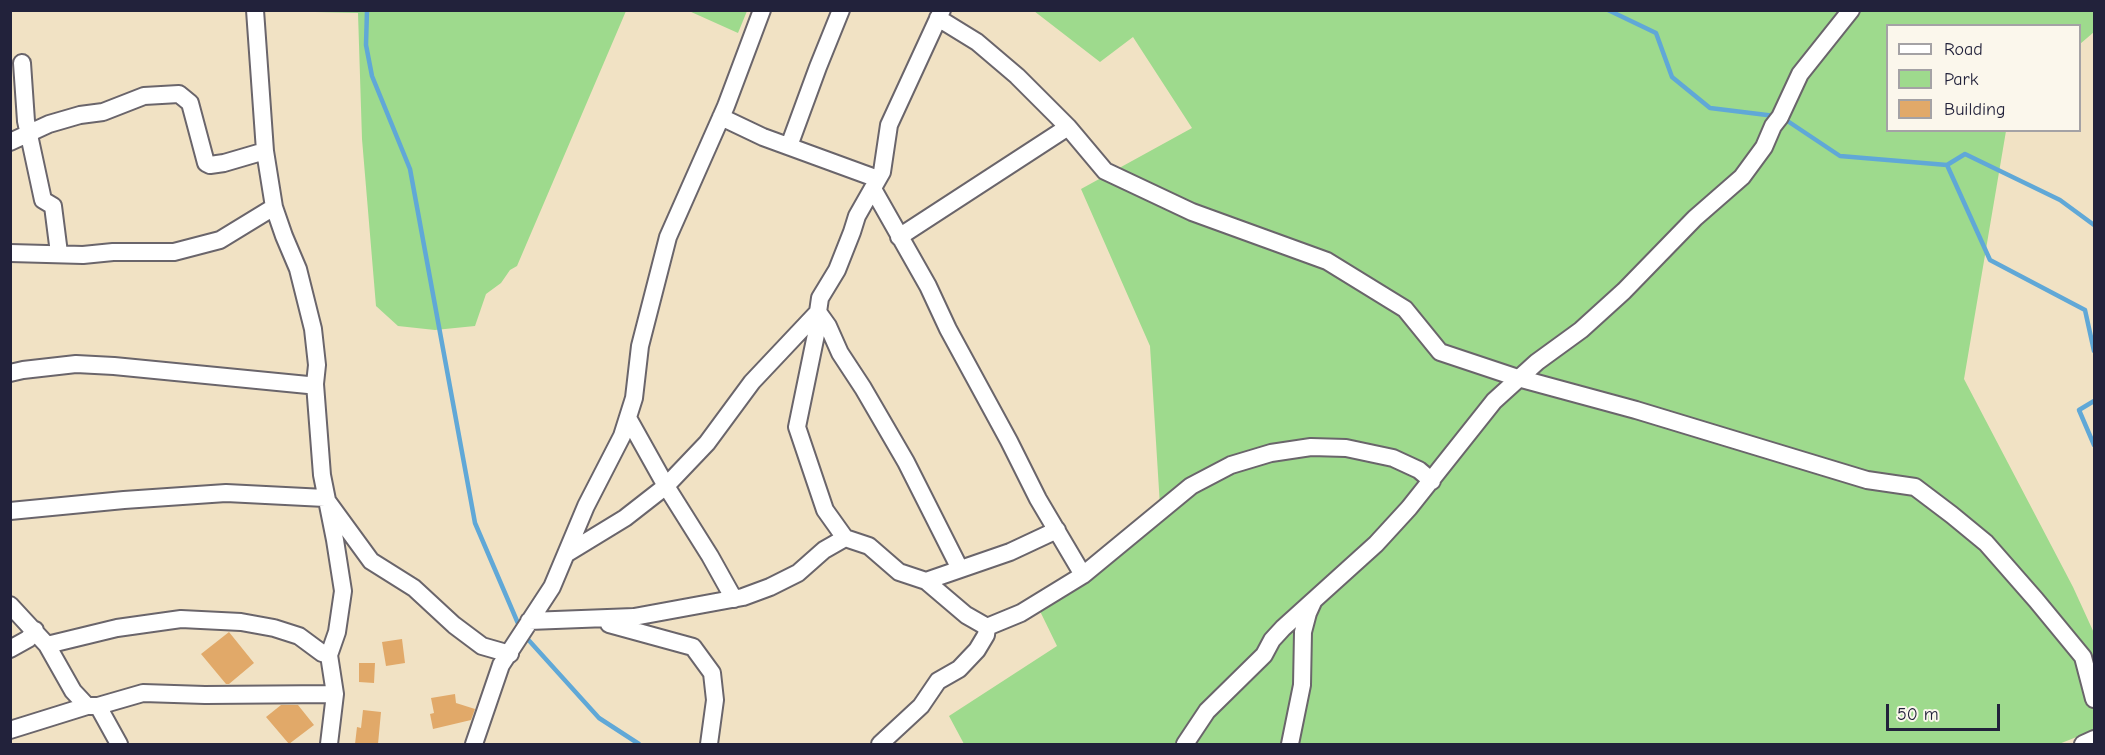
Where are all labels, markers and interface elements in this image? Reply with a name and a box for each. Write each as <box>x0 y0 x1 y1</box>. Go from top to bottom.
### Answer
legend <box>1886 24 2081 132</box>
text: Road <box>1944 39 1983 60</box>
text: Park <box>1944 69 1978 90</box>
text: Building <box>1944 99 2006 120</box>
scale bar <box>1889 692 2003 730</box>
text: 50 m <box>1897 704 1939 725</box>

